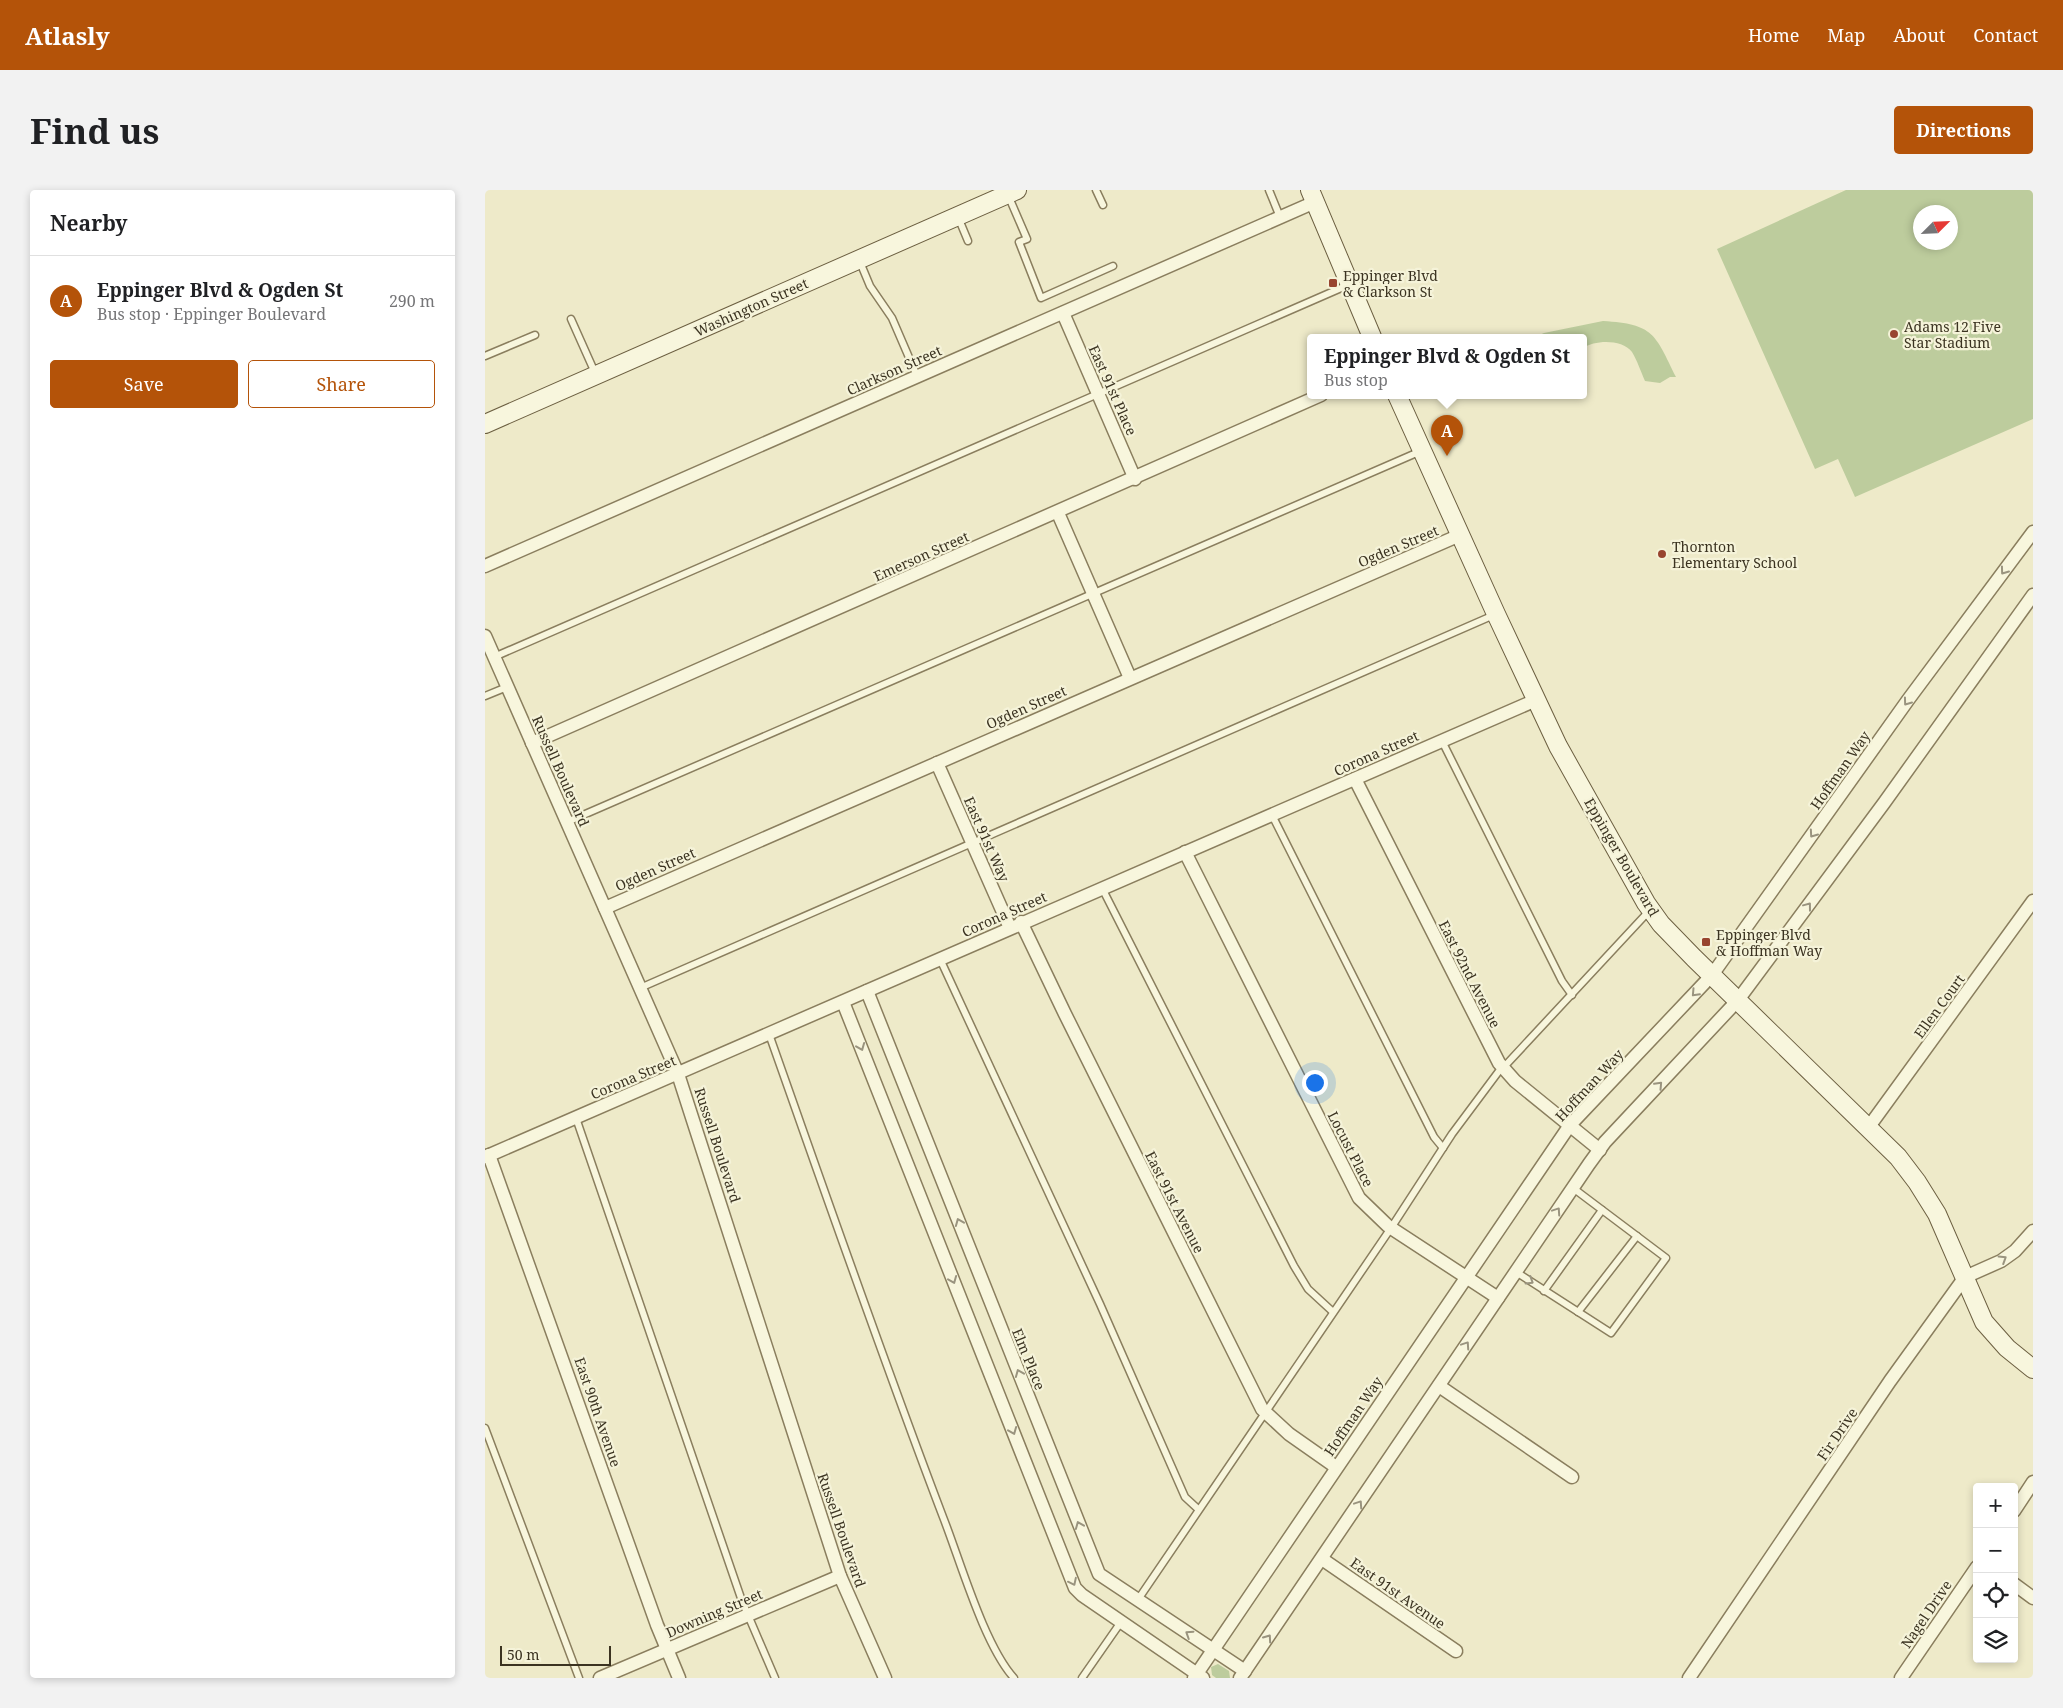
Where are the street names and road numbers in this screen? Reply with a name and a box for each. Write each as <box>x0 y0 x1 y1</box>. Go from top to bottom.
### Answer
street label: Washington Street <box>691 273 811 341</box>
street label: Clarkson Street <box>844 341 944 399</box>
street label: East 91st Place <box>1085 342 1141 438</box>
street label: Ogden Street <box>1355 520 1441 571</box>
street label: Emerson Street <box>870 527 972 585</box>
street label: Ogden Street <box>983 681 1069 733</box>
street label: Russell Boulevard <box>528 712 594 830</box>
street label: Corona Street <box>1331 726 1421 780</box>
street label: Hoffman Way <box>1806 727 1874 813</box>
street label: East 91st Way <box>960 793 1014 885</box>
street label: Eppinger Boulevard <box>1580 794 1664 920</box>
street label: Ogden Street <box>612 843 698 895</box>
street label: Corona Street <box>959 887 1049 941</box>
street label: East 92nd Avenue <box>1435 917 1505 1031</box>
street label: Ellen Court <box>1909 970 1969 1042</box>
street label: Hoffman Way <box>1551 1045 1627 1125</box>
street label: Corona Street <box>587 1050 679 1104</box>
street label: Russell Boulevard <box>690 1085 746 1205</box>
street label: Locust Place <box>1324 1108 1378 1190</box>
street label: East 91st Avenue <box>1141 1148 1209 1256</box>
street label: Elm Place <box>1008 1325 1050 1393</box>
street label: East 90th Avenue <box>570 1355 626 1469</box>
street label: Hoffman Way <box>1319 1372 1387 1459</box>
street label: Fir Drive <box>1812 1404 1862 1464</box>
street label: Russell Boulevard <box>814 1470 871 1590</box>
street label: East 91st Avenue <box>1347 1553 1449 1633</box>
street label: Nagel Drive <box>1896 1576 1956 1652</box>
street label: Downing Street <box>663 1584 765 1642</box>

